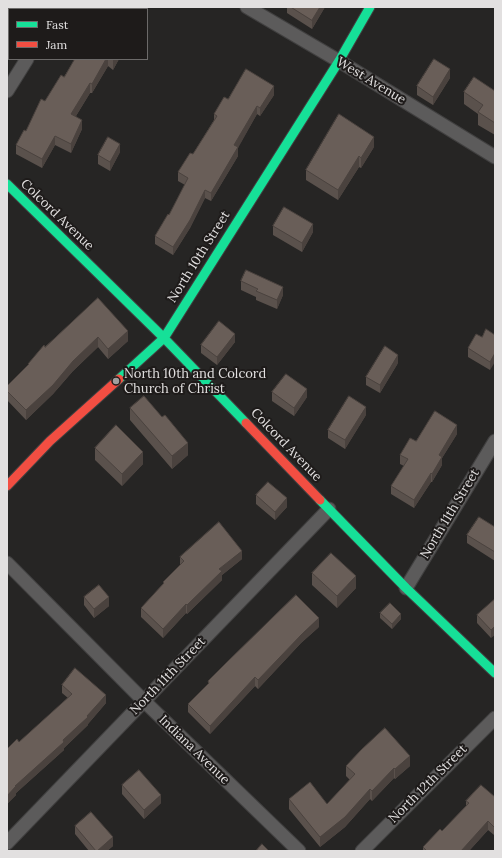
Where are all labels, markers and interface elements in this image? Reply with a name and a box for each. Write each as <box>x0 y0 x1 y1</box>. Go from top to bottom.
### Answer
legend <box>8 8 148 60</box>
text: Fast <box>46 17 69 32</box>
text: Jam <box>46 37 67 52</box>
street label: West Avenue <box>334 54 408 108</box>
street label: Colcord Avenue <box>17 176 97 254</box>
street label: North 10th Street <box>165 208 233 306</box>
place label: North 10th and Colcord Church of Christ <box>124 366 266 397</box>
marker: North 10th and Colcord Church of Christ <box>111 376 121 386</box>
street label: Colcord Avenue <box>247 405 325 485</box>
street label: North 11th Street <box>417 466 483 562</box>
street label: North 11th Street <box>127 634 209 718</box>
street label: Indiana Avenue <box>155 712 233 788</box>
street label: North 12th Street <box>386 742 470 826</box>

